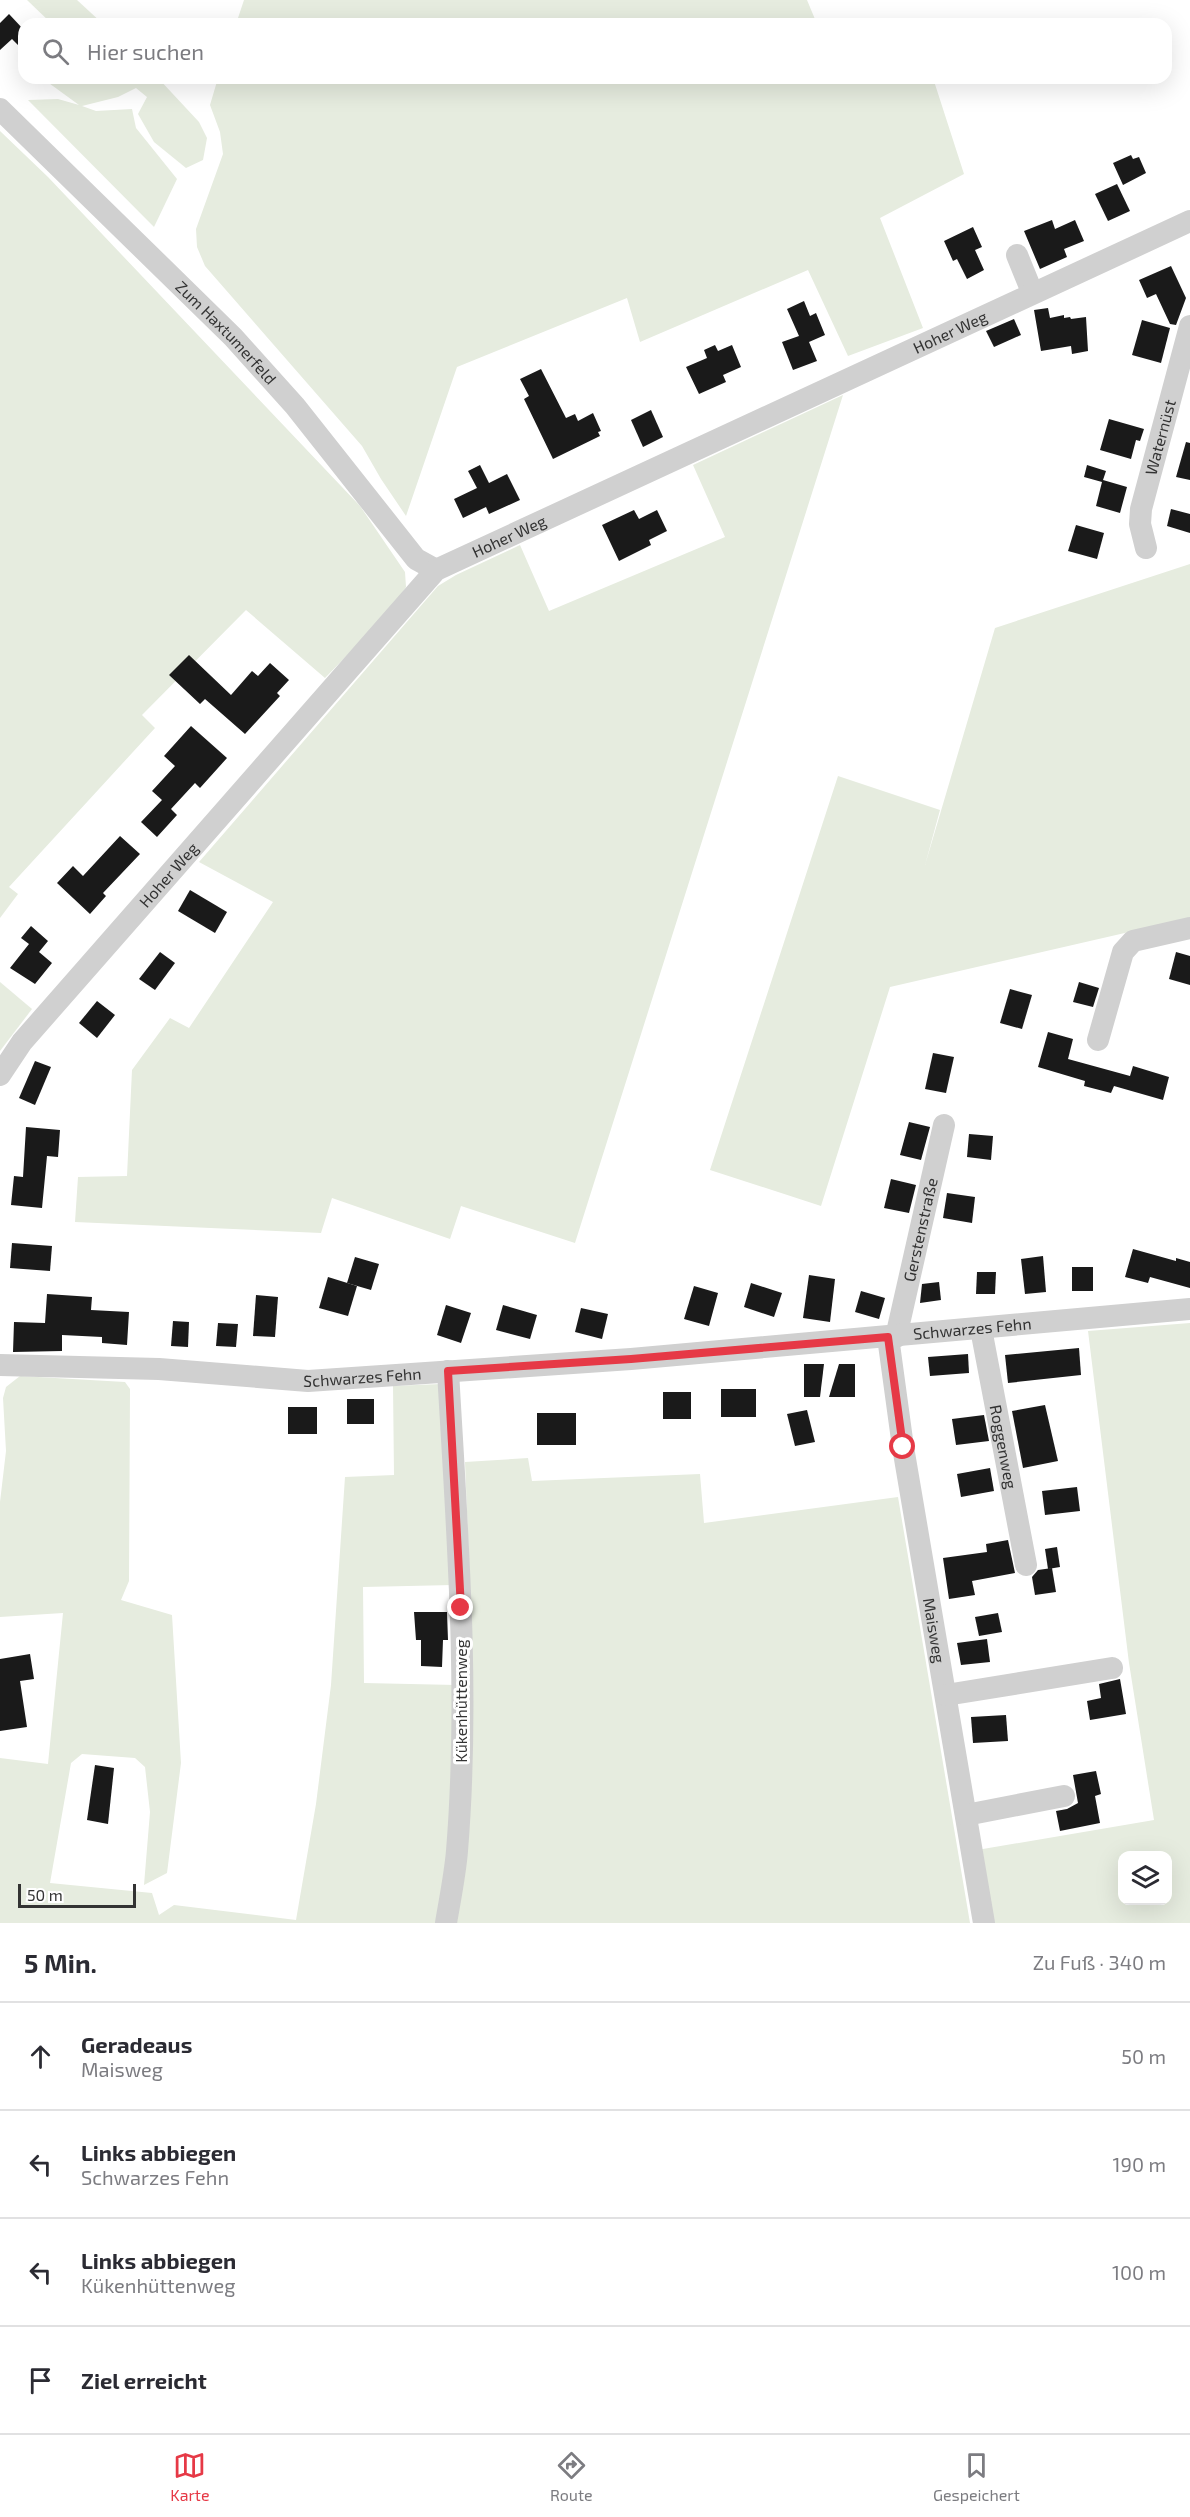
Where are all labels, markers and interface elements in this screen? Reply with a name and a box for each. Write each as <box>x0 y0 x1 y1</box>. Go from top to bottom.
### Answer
search box <box>18 18 1172 84</box>
icon: search <box>39 35 72 68</box>
text: Hier suchen <box>87 38 204 64</box>
street label: Zum Haxtumerfeld <box>172 277 281 388</box>
street label: Hoher Weg <box>910 306 990 357</box>
street label: Waternüst <box>1141 397 1179 477</box>
street label: Hoher Weg <box>469 510 549 561</box>
street label: Hoher Weg <box>135 838 202 911</box>
street label: Gerstenstraße <box>899 1176 941 1283</box>
street label: Schwarzes Fehn <box>912 1313 1032 1343</box>
street label: Schwarzes Fehn <box>303 1363 422 1390</box>
street label: Roggenweg <box>987 1403 1021 1491</box>
route start <box>889 1433 915 1459</box>
route end <box>447 1594 473 1620</box>
street label: Maisweg <box>920 1596 950 1664</box>
street label: Kükenhüttenweg <box>451 1639 470 1763</box>
map controls <box>1118 1851 1172 1905</box>
button: layers <box>1118 1851 1172 1905</box>
scale bar <box>18 1881 136 1908</box>
text: 50 m <box>27 1885 63 1904</box>
text: 5 Min. <box>24 1947 97 1978</box>
text: Zu Fuß · 340 m <box>1033 1950 1166 1974</box>
text: Geradeaus <box>81 2031 192 2057</box>
icon: ahead <box>24 2040 57 2073</box>
text: 50 m <box>1121 2044 1166 2068</box>
text: Maisweg <box>81 2057 163 2081</box>
text: Links abbiegen <box>81 2139 236 2165</box>
icon: left <box>24 2148 57 2181</box>
text: 190 m <box>1113 2152 1166 2176</box>
text: Schwarzes Fehn <box>81 2165 229 2189</box>
text: Links abbiegen <box>81 2247 236 2273</box>
icon: left <box>24 2256 57 2289</box>
text: 100 m <box>1112 2260 1166 2284</box>
text: Kükenhüttenweg <box>81 2273 235 2297</box>
icon: arrive <box>24 2364 57 2397</box>
text: Ziel erreicht <box>81 2367 207 2393</box>
tab: Karte <box>170 2449 210 2504</box>
tab: Route <box>550 2449 593 2504</box>
tab: Gespeichert <box>933 2449 1020 2504</box>

